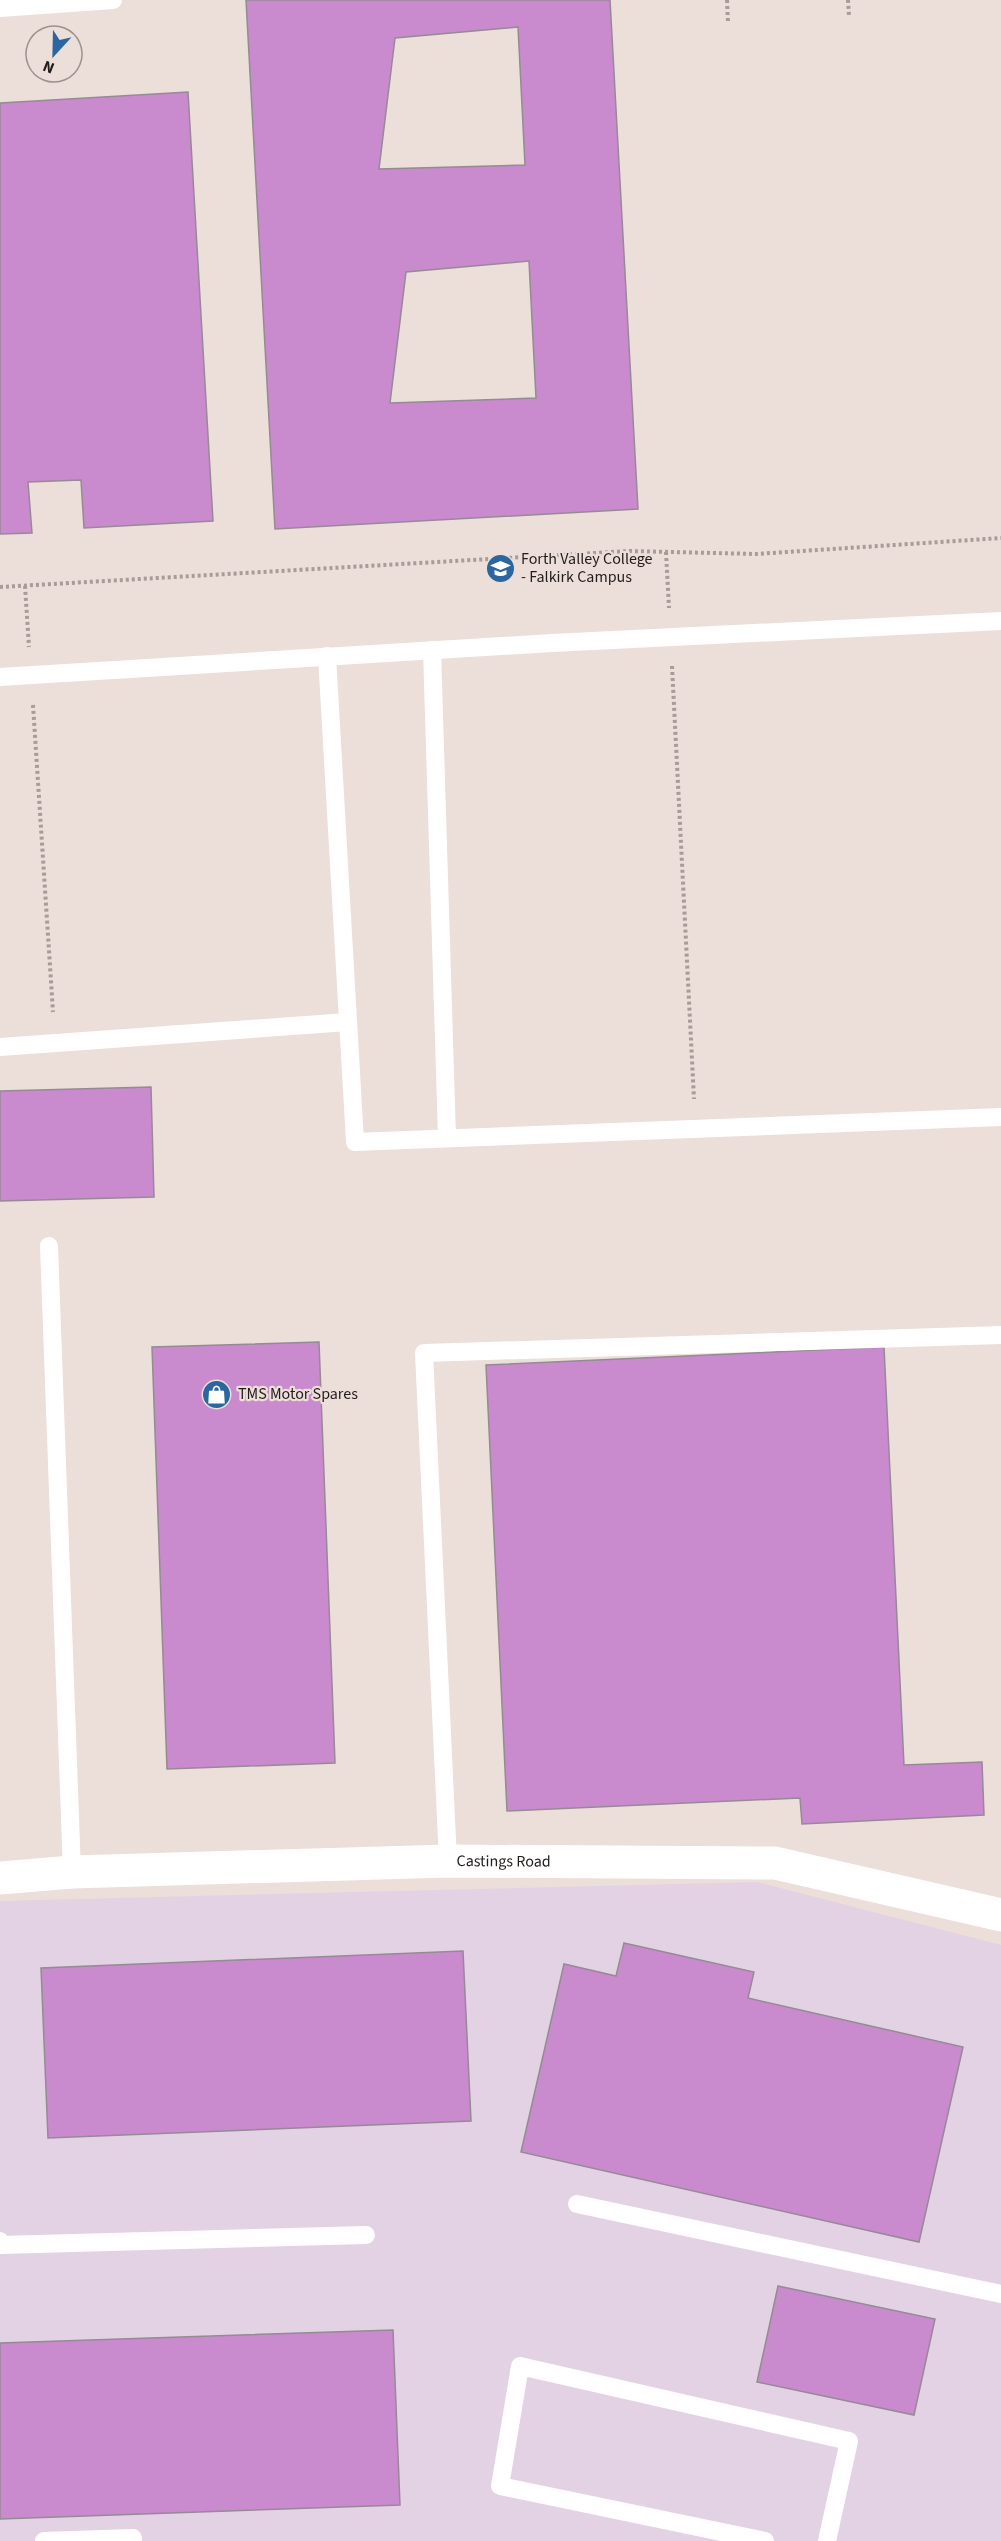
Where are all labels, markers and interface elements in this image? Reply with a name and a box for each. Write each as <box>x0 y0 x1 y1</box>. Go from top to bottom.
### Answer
north arrow <box>24 24 84 84</box>
text: N <box>40 55 58 79</box>
place label: Forth Valley College - Falkirk Campus <box>521 548 653 588</box>
school or university icon: Forth Valley College - Falkirk Campus <box>484 552 516 584</box>
shop icon: TMS Motor Spares <box>201 1378 233 1410</box>
place label: TMS Motor Spares <box>238 1383 358 1405</box>
street label: Castings Road <box>456 1850 551 1873</box>

